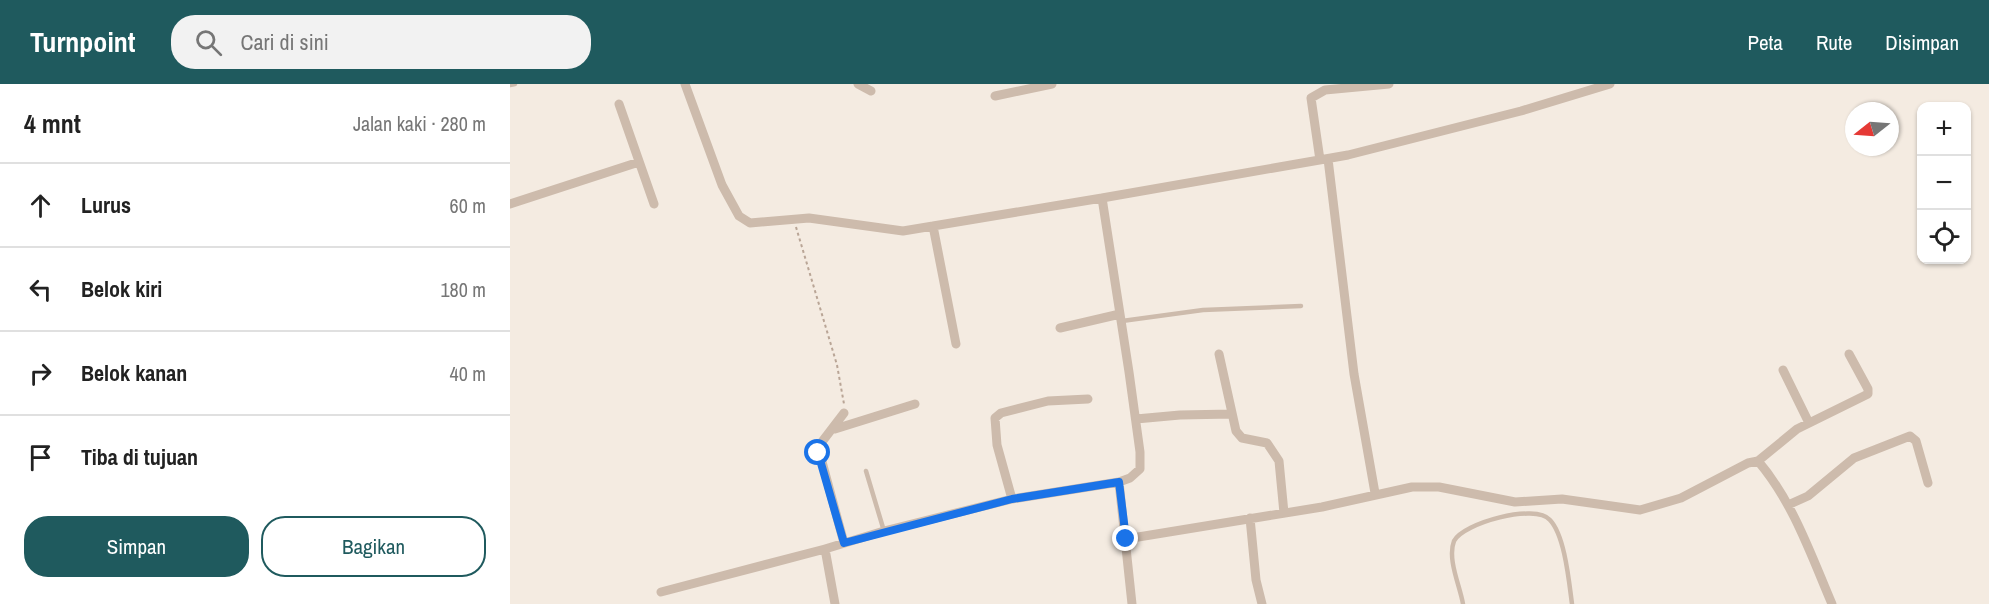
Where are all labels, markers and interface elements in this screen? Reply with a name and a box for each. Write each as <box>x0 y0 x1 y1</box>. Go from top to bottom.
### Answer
search box <box>171 15 591 69</box>
text: Turnpoint <box>30 23 135 61</box>
icon: search <box>192 26 225 59</box>
text: Cari di sini <box>240 27 329 57</box>
text: Peta <box>1747 28 1783 57</box>
text: Rute <box>1816 28 1852 57</box>
text: Disimpan <box>1885 28 1959 57</box>
north arrow <box>1845 102 1899 156</box>
map controls <box>1917 102 1971 264</box>
button: + <box>1917 102 1971 156</box>
text: 4 mnt <box>24 106 81 141</box>
text: Jalan kaki · 280 m <box>353 110 486 137</box>
button: − <box>1917 156 1971 210</box>
icon: ahead <box>24 189 57 222</box>
text: Lurus <box>81 190 131 220</box>
text: 60 m <box>450 192 486 219</box>
button: locate <box>1917 210 1971 264</box>
icon: left <box>24 273 57 306</box>
text: Belok kiri <box>81 274 162 304</box>
text: 180 m <box>440 276 486 303</box>
icon: right <box>24 357 57 390</box>
text: Belok kanan <box>81 358 187 388</box>
text: 40 m <box>450 360 486 387</box>
route start <box>804 439 830 465</box>
icon: arrive <box>24 441 57 474</box>
text: Tiba di tujuan <box>81 442 198 472</box>
button: Simpan <box>24 516 249 577</box>
button: Bagikan <box>261 516 486 577</box>
route end <box>1112 525 1138 551</box>

